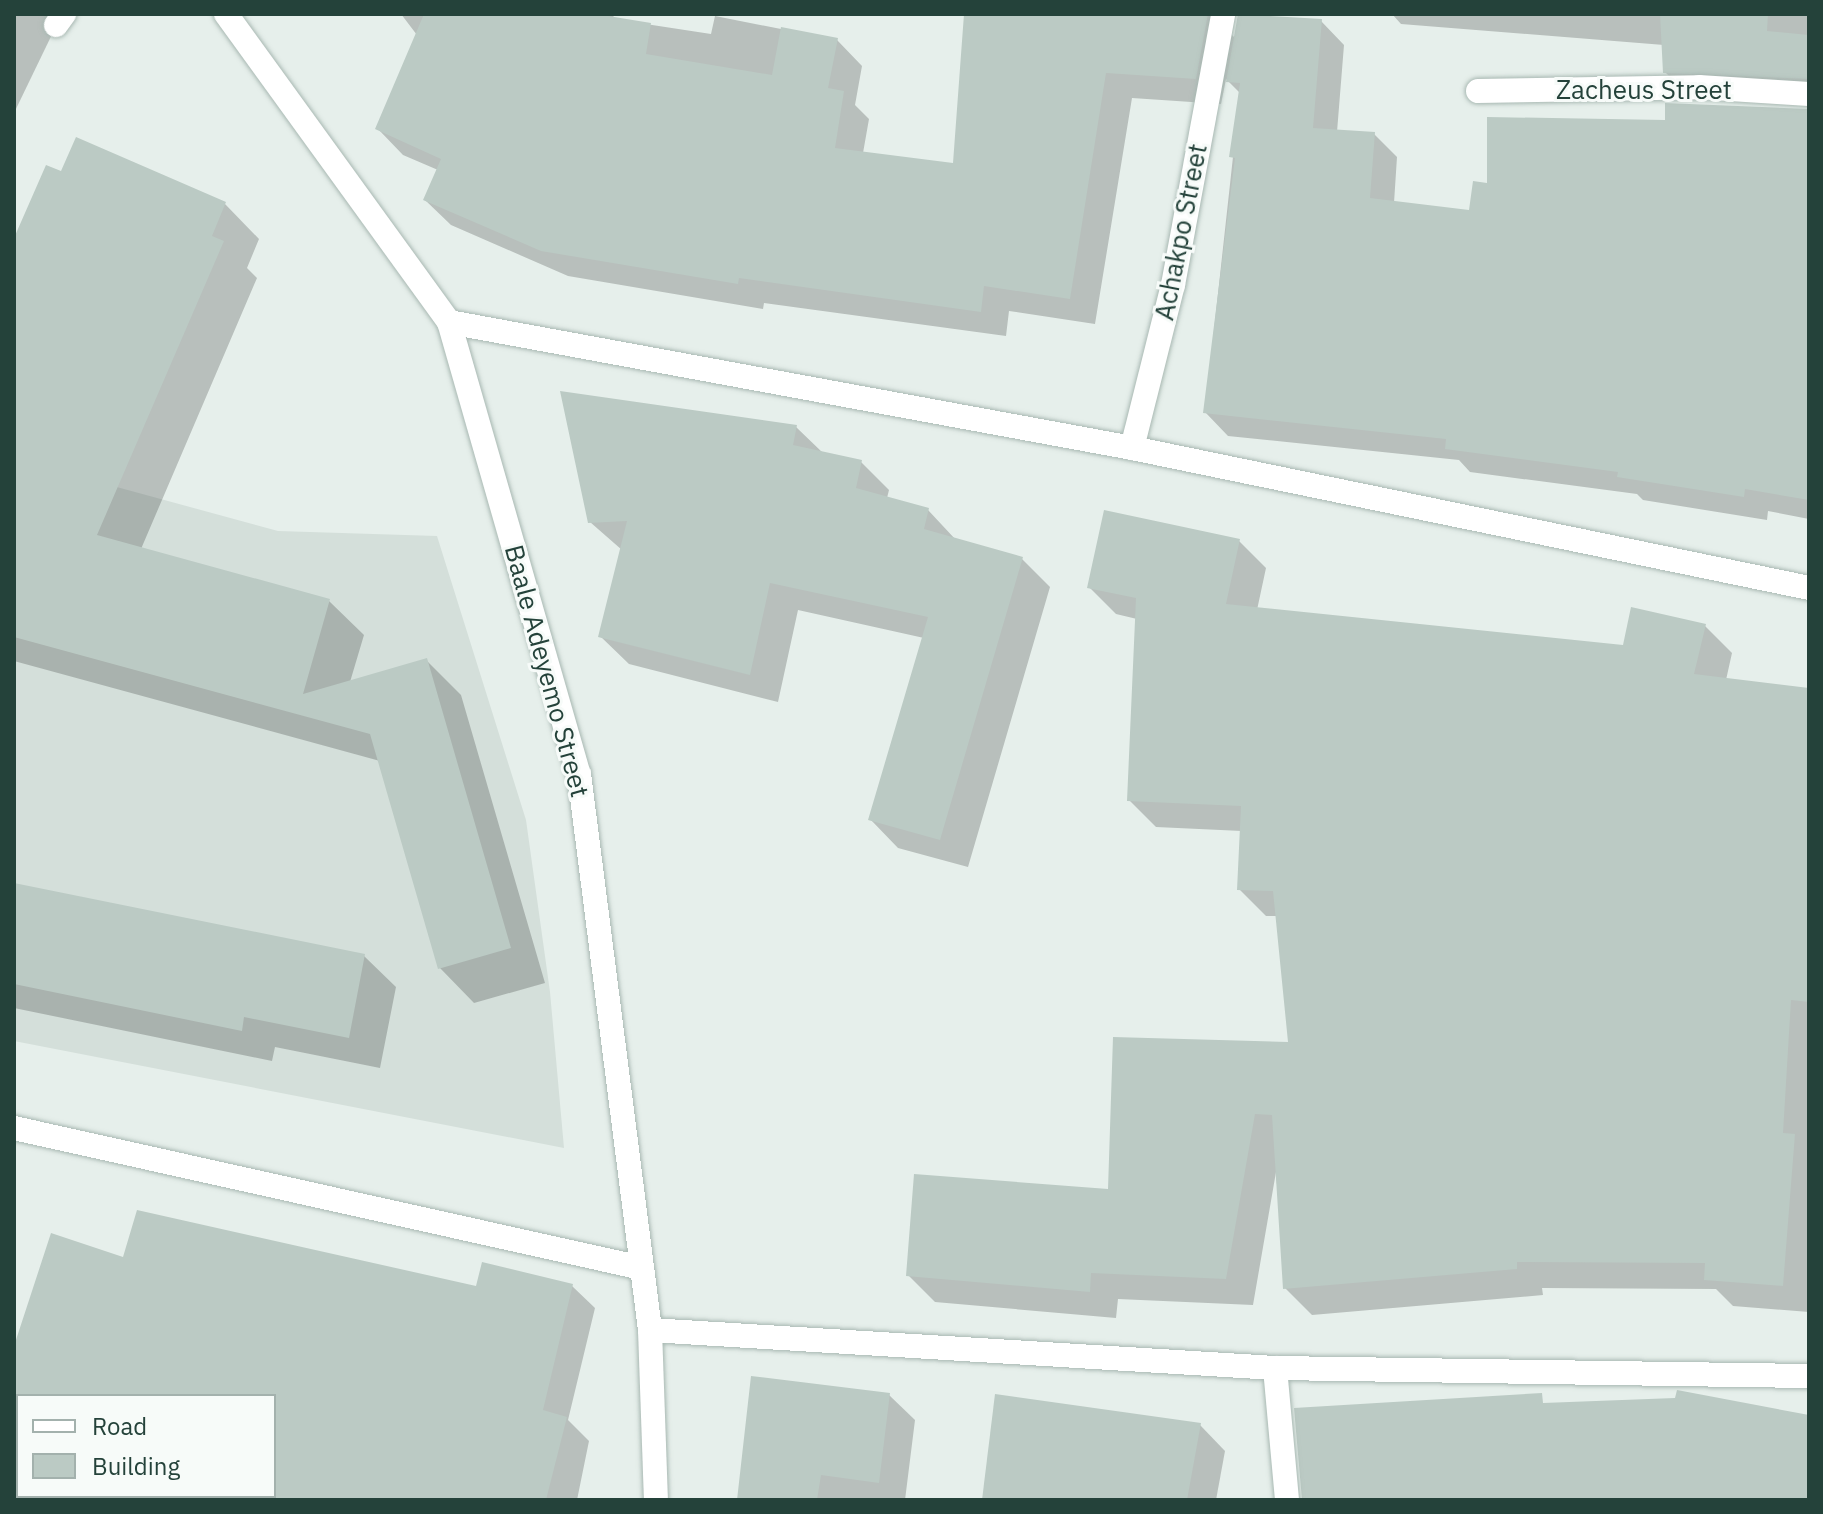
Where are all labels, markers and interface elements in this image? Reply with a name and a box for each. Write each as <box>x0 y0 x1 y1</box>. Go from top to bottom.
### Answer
street label: Zacheus Street <box>1556 74 1732 106</box>
street label: Achakpo Street <box>1149 141 1213 323</box>
street label: Baale Adeyemo Street <box>498 541 596 801</box>
legend <box>16 1394 276 1498</box>
text: Road <box>92 1410 147 1442</box>
text: Building <box>92 1450 180 1482</box>

